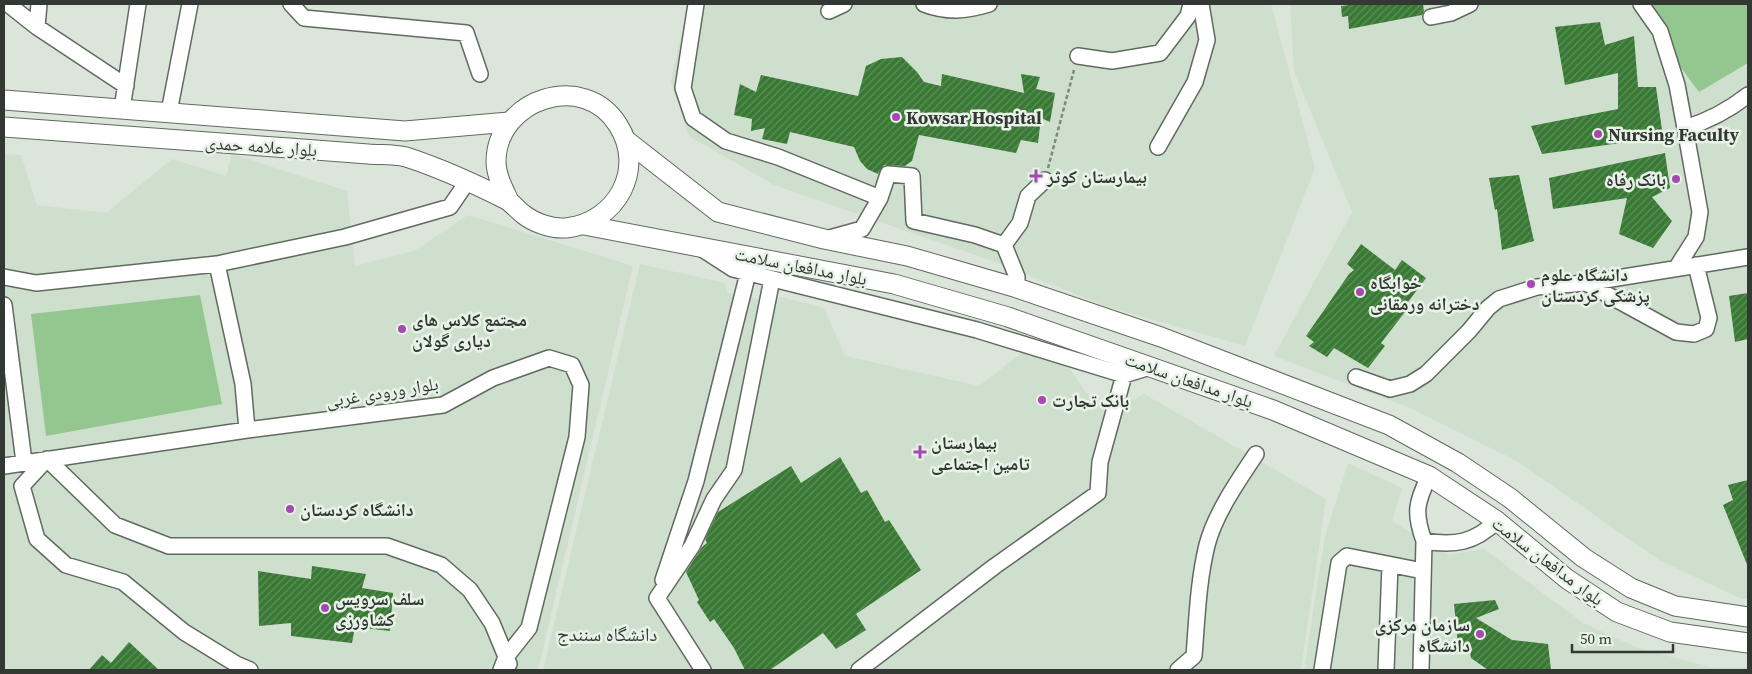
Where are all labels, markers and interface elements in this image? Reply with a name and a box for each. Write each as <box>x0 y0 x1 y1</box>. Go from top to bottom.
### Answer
place label: Kowsar Hospital <box>906 105 1042 130</box>
marker: Kowsar Hospital <box>890 111 902 123</box>
place label: Nursing Faculty <box>1608 122 1739 147</box>
marker: Nursing Faculty <box>1592 128 1604 140</box>
street label: بلوار علامه حمدی <box>204 130 318 162</box>
place label: بیمارستان کوثر <box>1046 164 1147 189</box>
place label: بانک رفاه <box>1606 167 1666 192</box>
marker: بیمارستان کوثر <box>1029 169 1043 183</box>
marker: بانک رفاه <box>1670 173 1682 185</box>
street label: بلوار مدافعان سلامت <box>733 241 869 291</box>
place label: دانشگاه علوم پزشکی کردستان <box>1541 262 1650 308</box>
place label: خوابگاه دخترانه ورمقانی <box>1370 270 1480 316</box>
marker: دانشگاه علوم پزشکی کردستان <box>1525 278 1537 290</box>
marker: خوابگاه دخترانه ورمقانی <box>1354 286 1366 298</box>
place label: مجتمع کلاس های دیاری گولان <box>412 307 527 353</box>
marker: مجتمع کلاس های دیاری گولان <box>396 323 408 335</box>
street label: بلوار مدافعان سلامت <box>1121 346 1257 414</box>
street label: بلوار ورودی غربی <box>324 371 440 413</box>
place label: بانک تجارت <box>1052 388 1129 413</box>
marker: بانک تجارت <box>1036 394 1048 406</box>
place label: بیمارستان تامین اجتماعی <box>931 430 1030 476</box>
marker: بیمارستان تامین اجتماعی <box>913 445 927 459</box>
place label: دانشگاه کردستان <box>300 497 414 522</box>
marker: دانشگاه کردستان <box>284 503 296 515</box>
street label: بلوار مدافعان سلامت <box>1487 511 1609 611</box>
place label: سلف سرویس کشاورزی <box>335 586 424 632</box>
marker: سلف سرویس کشاورزی <box>319 602 331 614</box>
place label: سازمان مرکزی دانشگاه <box>1375 612 1470 658</box>
district label: دانشگاه سنندج <box>557 621 657 647</box>
scale bar <box>1572 622 1673 654</box>
marker: سازمان مرکزی دانشگاه <box>1474 628 1486 640</box>
text: 50 m <box>1580 628 1612 649</box>

